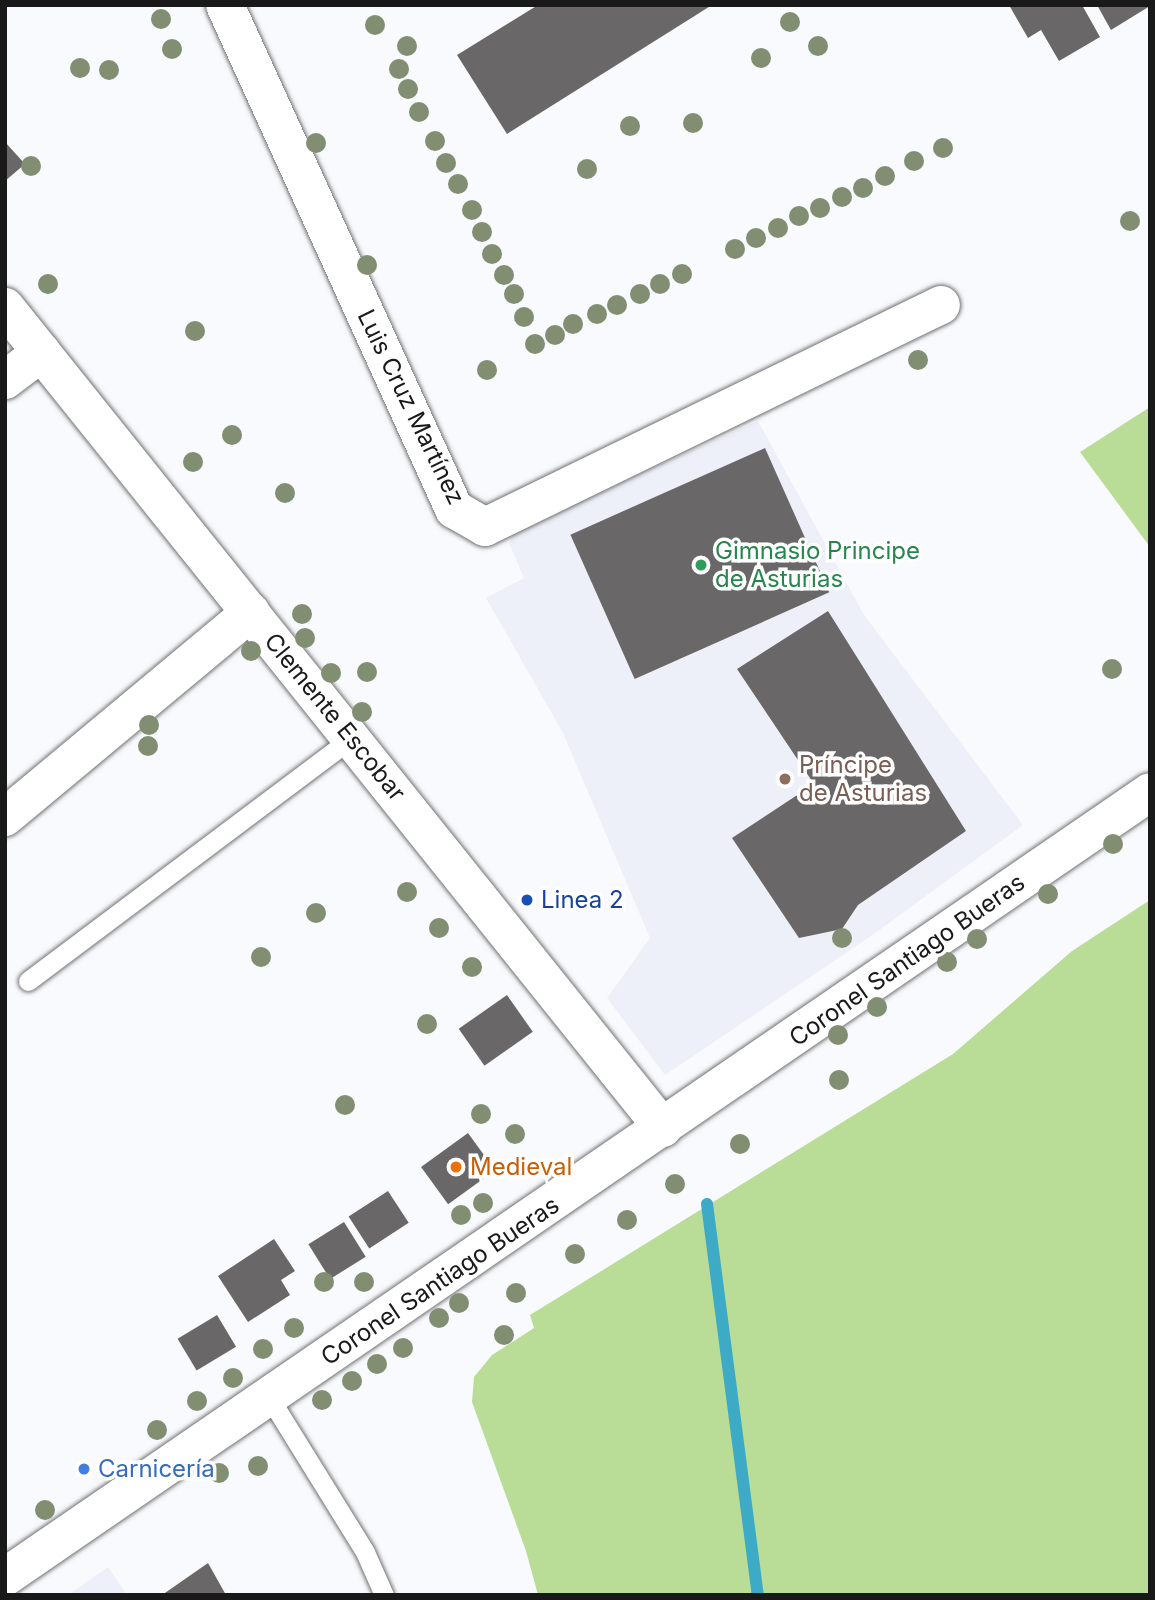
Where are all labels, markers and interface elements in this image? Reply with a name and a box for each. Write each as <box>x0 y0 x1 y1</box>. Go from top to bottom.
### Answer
street label: Luis Cruz Martínez <box>351 305 471 509</box>
place label: Gimnasio Principe de Asturias <box>715 537 920 593</box>
marker: Gimnasio Principe de Asturias <box>693 557 709 573</box>
street label: Clemente Escobar <box>259 627 411 807</box>
place label: Príncipe de Asturias <box>799 751 927 807</box>
marker: Príncipe de Asturias <box>777 771 793 787</box>
street label: Coronel Santiago Bueras <box>784 868 1030 1052</box>
place label: Linea 2 <box>541 886 624 914</box>
marker: Linea 2 <box>519 892 535 908</box>
place label: Medieval <box>470 1153 572 1181</box>
marker: Medieval <box>448 1159 464 1175</box>
street label: Coronel Santiago Bueras <box>316 1191 564 1371</box>
place label: Carnicería <box>98 1455 215 1483</box>
marker: Carnicería <box>76 1461 92 1477</box>

